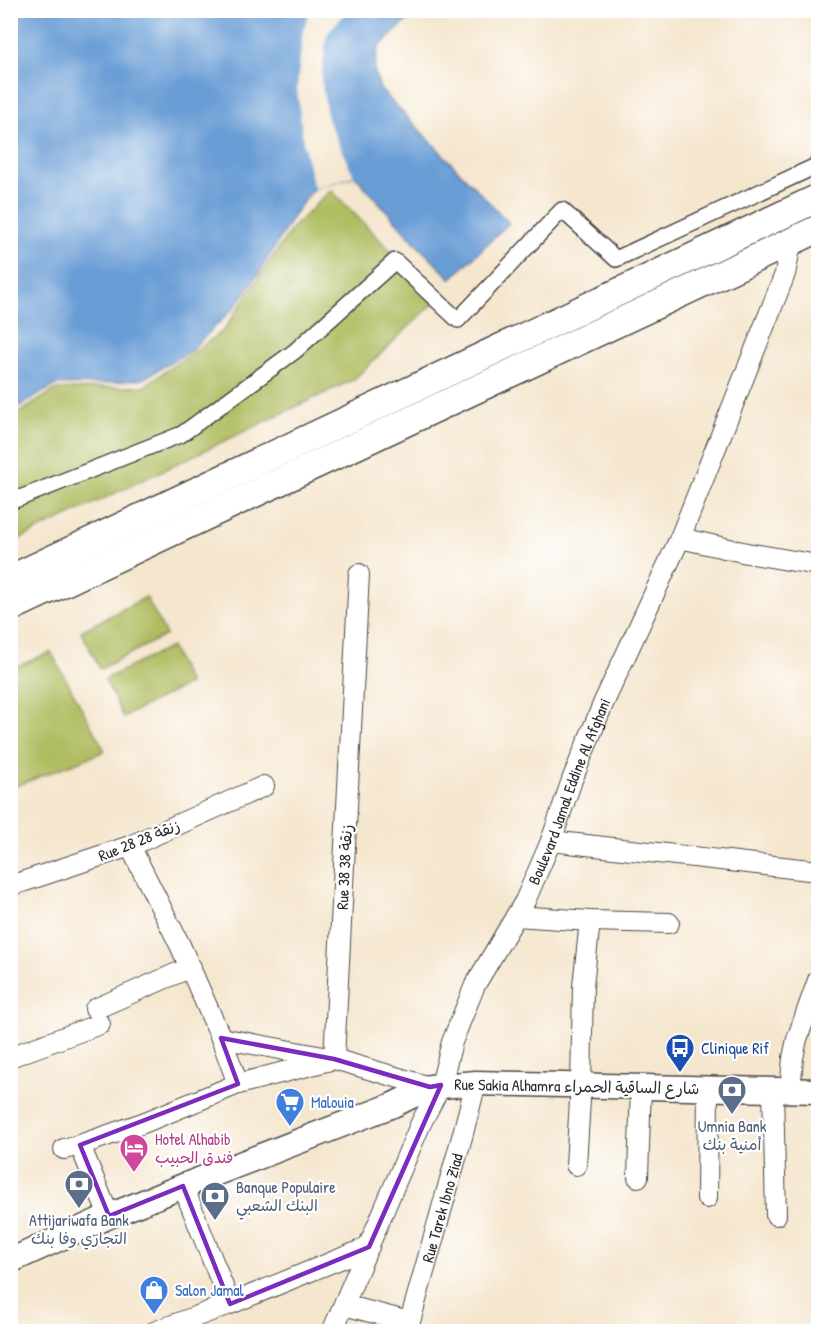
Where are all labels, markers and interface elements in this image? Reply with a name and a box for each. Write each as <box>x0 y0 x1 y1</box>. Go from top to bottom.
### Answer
street label: Boulevard Jamal Eddine Al Afghani <box>522 694 615 888</box>
street label: Rue 28 زنقة 28 <box>95 814 183 866</box>
street label: Rue 38 زنقة 38 <box>331 824 357 910</box>
bus stop icon: Clinique Rif <box>664 1032 696 1074</box>
place label: Clinique Rif <box>701 1037 769 1059</box>
street label: Rue Sakia Alhamra شارع الساقية الحمراء <box>454 1073 700 1100</box>
bank icon: Umnia Bank أمنية بنك <box>716 1074 748 1116</box>
supermarket icon: Malouia <box>274 1086 306 1128</box>
place label: Malouia <box>311 1091 354 1113</box>
place label: Umnia Bank أمنية بنك <box>698 1115 767 1155</box>
place label: Hotel Alhabib فندق الحبيب <box>155 1128 233 1168</box>
hotel icon: Hotel Alhabib فندق الحبيب <box>118 1132 150 1174</box>
street label: Rue Tarek Ibno Ziad <box>416 1151 468 1265</box>
bank icon: Attijariwafa Bank التجاري وفا بنك <box>63 1168 95 1210</box>
place label: Banque Populaire البنك الشعبي <box>236 1176 336 1220</box>
bank icon: Banque Populaire البنك الشعبي <box>199 1180 231 1222</box>
place label: Attijariwafa Bank التجاري وفا بنك <box>29 1209 129 1250</box>
shop icon: Salon Jamal <box>138 1274 170 1316</box>
place label: Salon Jamal <box>175 1279 245 1301</box>

